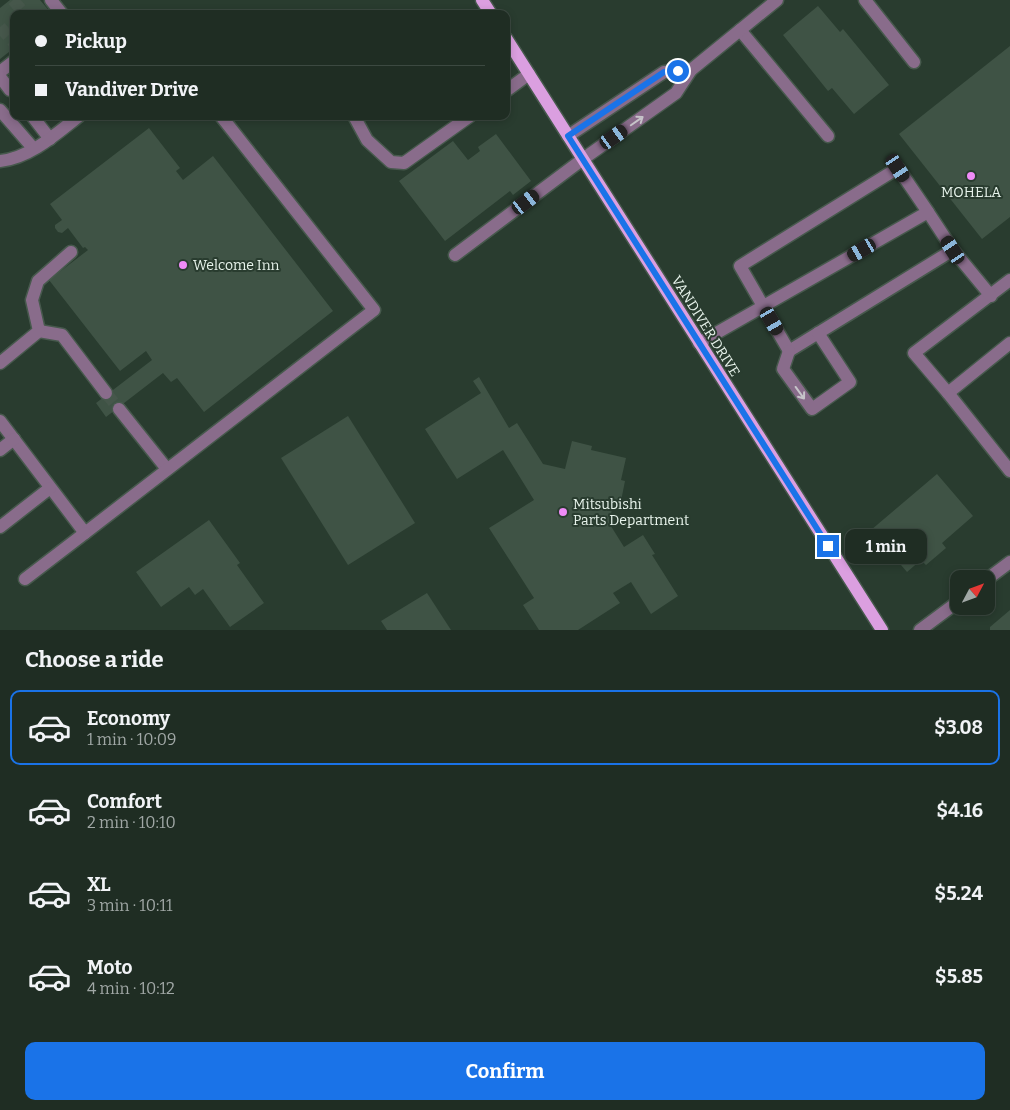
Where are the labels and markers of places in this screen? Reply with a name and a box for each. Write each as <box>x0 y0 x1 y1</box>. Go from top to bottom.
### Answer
marker: MOHELA <box>965 170 977 182</box>
place label: MOHELA <box>941 184 1001 201</box>
place label: Welcome Inn <box>193 257 280 274</box>
marker: Welcome Inn <box>177 259 189 271</box>
place label: Mitsubishi Parts Department <box>573 496 689 529</box>
marker: Mitsubishi Parts Department <box>557 506 569 518</box>

